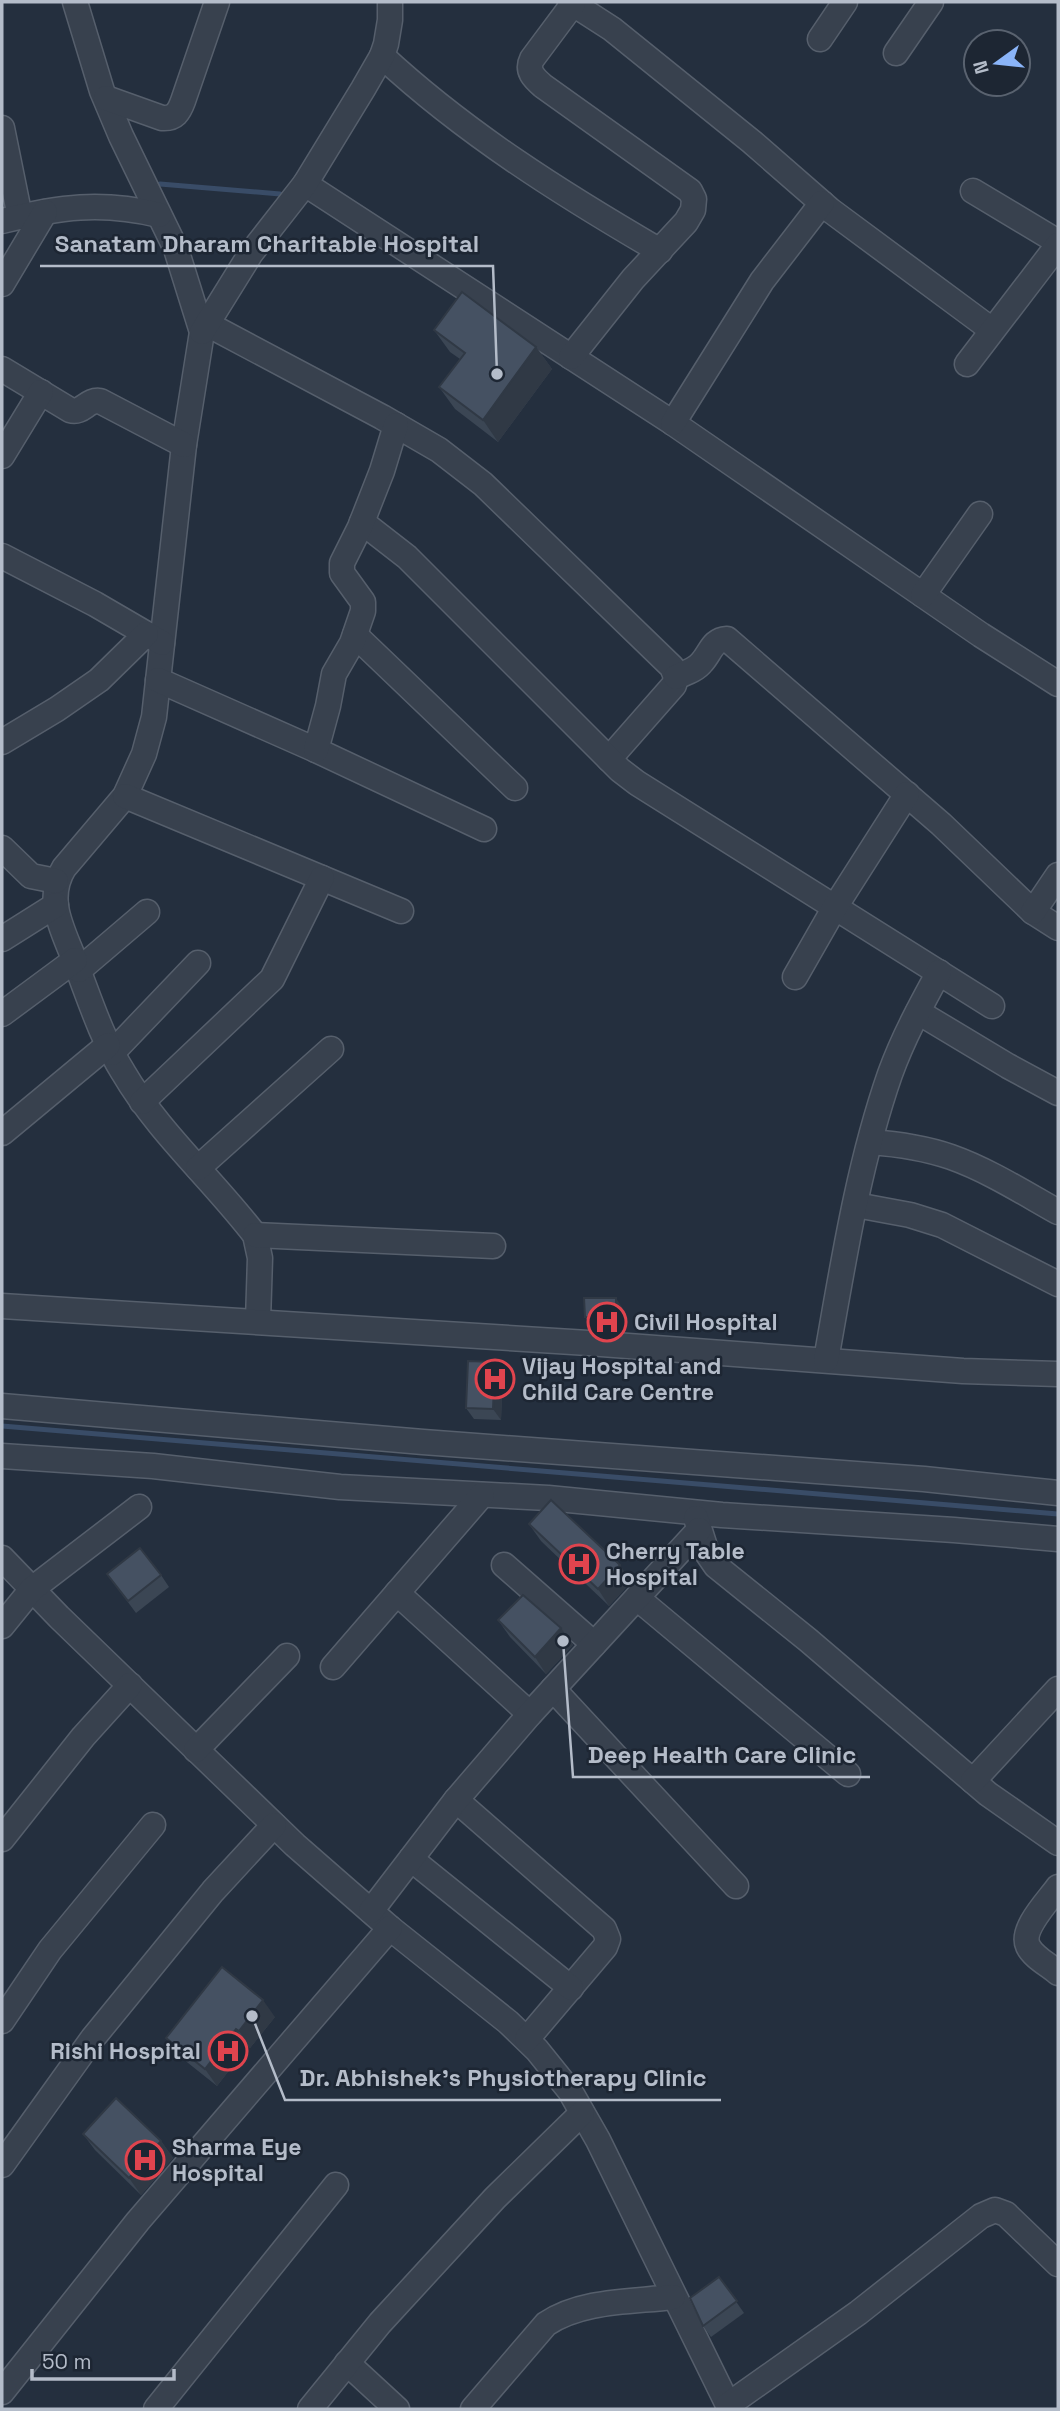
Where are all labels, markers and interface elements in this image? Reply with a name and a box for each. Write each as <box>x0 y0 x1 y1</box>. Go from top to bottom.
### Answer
north arrow <box>962 28 1032 98</box>
text: N <box>967 58 995 77</box>
callout: Sanatam Dharam Charitable Hospital <box>40 221 493 266</box>
text: Sanatam Dharam Charitable Hospital <box>55 228 479 259</box>
hospital icon: Civil Hospital <box>586 1301 628 1343</box>
place label: Civil Hospital <box>634 1307 778 1337</box>
place label: Vijay Hospital and Child Care Centre <box>522 1351 721 1407</box>
hospital icon: Vijay Hospital and Child Care Centre <box>474 1358 516 1400</box>
place label: Cherry Table Hospital <box>606 1536 745 1592</box>
hospital icon: Cherry Table Hospital <box>558 1543 600 1585</box>
callout: Deep Health Care Clinic <box>573 1732 870 1777</box>
text: Deep Health Care Clinic <box>588 1739 856 1770</box>
hospital icon: Rishi Hospital <box>207 2030 249 2072</box>
place label: Rishi Hospital <box>50 2036 201 2066</box>
callout: Dr. Abhishek's Physiotherapy Clinic <box>285 2055 721 2100</box>
text: Dr. Abhishek's Physiotherapy Clinic <box>299 2062 707 2093</box>
place label: Sharma Eye Hospital <box>172 2132 301 2188</box>
hospital icon: Sharma Eye Hospital <box>124 2139 166 2181</box>
scale bar <box>32 2338 173 2382</box>
text: 50 m <box>42 2348 92 2375</box>

